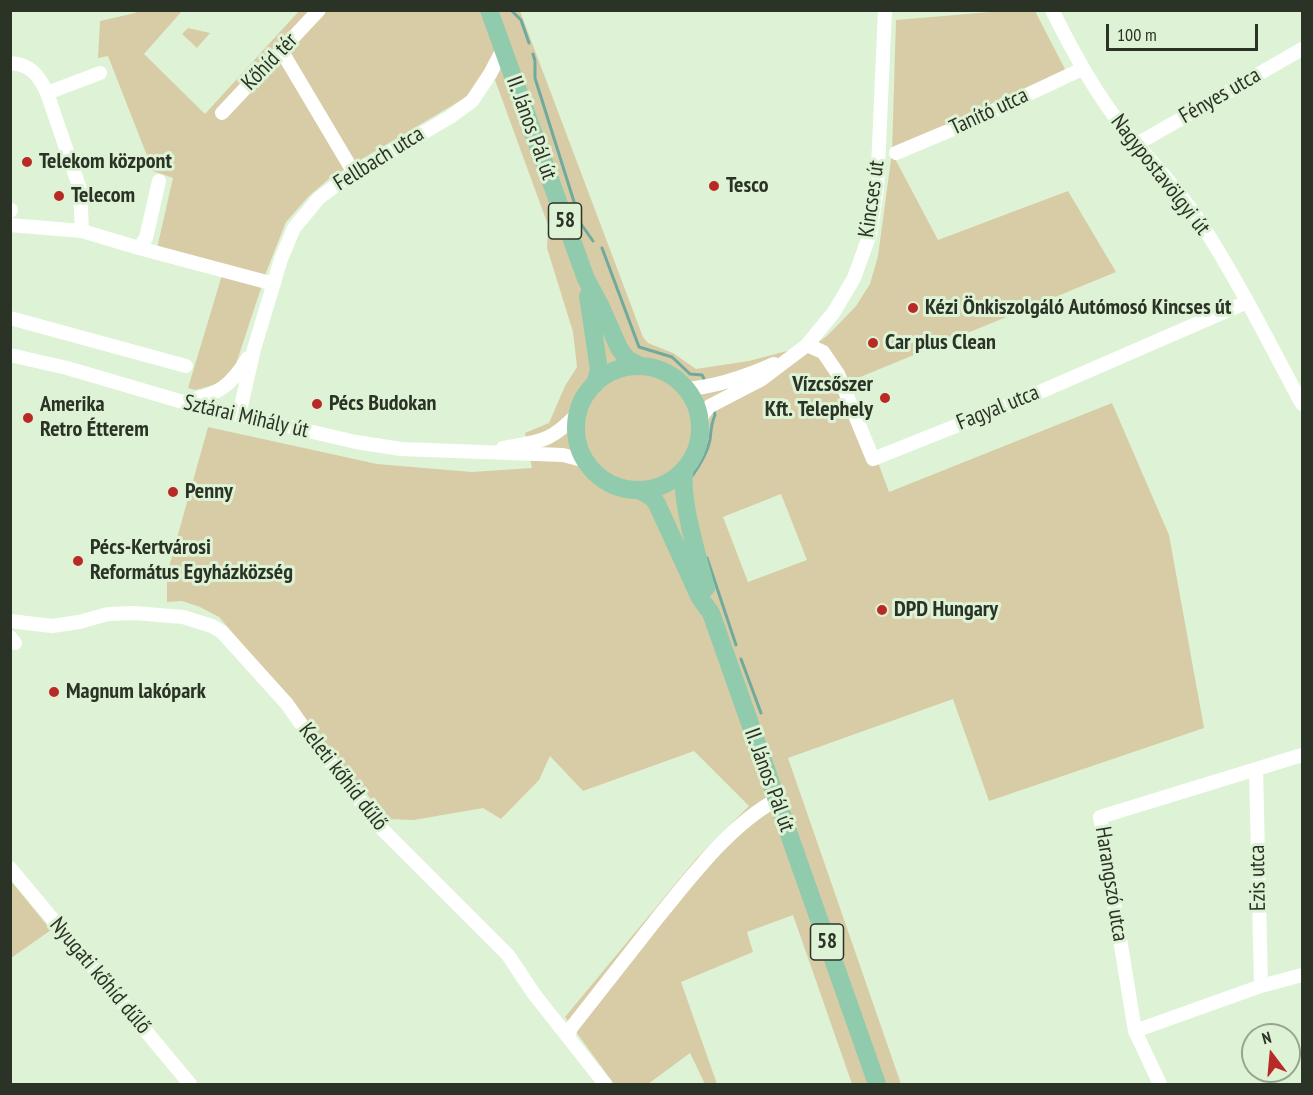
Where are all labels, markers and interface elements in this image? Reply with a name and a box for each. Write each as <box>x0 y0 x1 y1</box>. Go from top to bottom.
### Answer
scale bar <box>1109 12 1260 50</box>
text: 100 m <box>1117 23 1157 46</box>
street label: Kőhíd tér <box>236 28 304 96</box>
street label: Fényes utca <box>1175 62 1265 130</box>
street label: II. János Pál út <box>500 73 562 183</box>
street label: Tanító utca <box>946 82 1032 142</box>
street label: Nagypostavölgyi út <box>1105 109 1215 241</box>
street label: Fellbach utca <box>329 121 429 197</box>
place label: Telekom központ <box>39 149 172 175</box>
marker: Telekom központ <box>20 155 34 169</box>
street label: Kincses út <box>854 159 890 239</box>
place label: Tesco <box>726 173 768 199</box>
marker: Tesco <box>707 179 721 193</box>
place label: Telecom <box>71 183 135 209</box>
marker: Telecom <box>52 189 66 203</box>
road number: 58 <box>548 203 582 239</box>
place label: Kézi Önkiszolgáló Autómosó Kincses út <box>925 295 1231 321</box>
marker: Kézi Önkiszolgáló Autómosó Kincses út <box>906 301 920 315</box>
place label: Car plus Clean <box>885 330 996 356</box>
marker: Car plus Clean <box>866 336 880 350</box>
place label: Vízcsőszer Kft. Telephely <box>765 372 873 424</box>
street label: Fagyal utca <box>953 380 1043 436</box>
street label: Sztárai Mihály út <box>181 390 311 444</box>
place label: Pécs Budokan <box>329 391 436 417</box>
marker: Vízcsőszer Kft. Telephely <box>878 391 892 405</box>
place label: Amerika Retro Étterem <box>40 392 149 444</box>
marker: Pécs Budokan <box>310 397 324 411</box>
marker: Amerika Retro Étterem <box>21 411 35 425</box>
place label: Penny <box>185 479 233 505</box>
marker: Penny <box>166 485 180 499</box>
place label: Pécs-Kertvárosi Református Egyházközség <box>90 535 293 586</box>
marker: Pécs-Kertvárosi Református Egyházközség <box>71 554 85 568</box>
place label: DPD Hungary <box>894 597 998 623</box>
marker: DPD Hungary <box>875 603 889 617</box>
place label: Magnum lakópark <box>66 679 206 705</box>
marker: Magnum lakópark <box>47 685 61 699</box>
street label: Keleti kőhíd dűlő <box>293 718 393 836</box>
street label: II. János Pál út <box>738 725 800 835</box>
street label: Harangszó utca <box>1089 825 1133 943</box>
street label: Ezis utca <box>1244 845 1272 911</box>
street label: Nyugati kőhíd dűlő <box>44 913 156 1039</box>
road number: 58 <box>810 924 844 960</box>
north arrow <box>1241 1023 1301 1083</box>
text: N <box>1260 1027 1273 1048</box>

